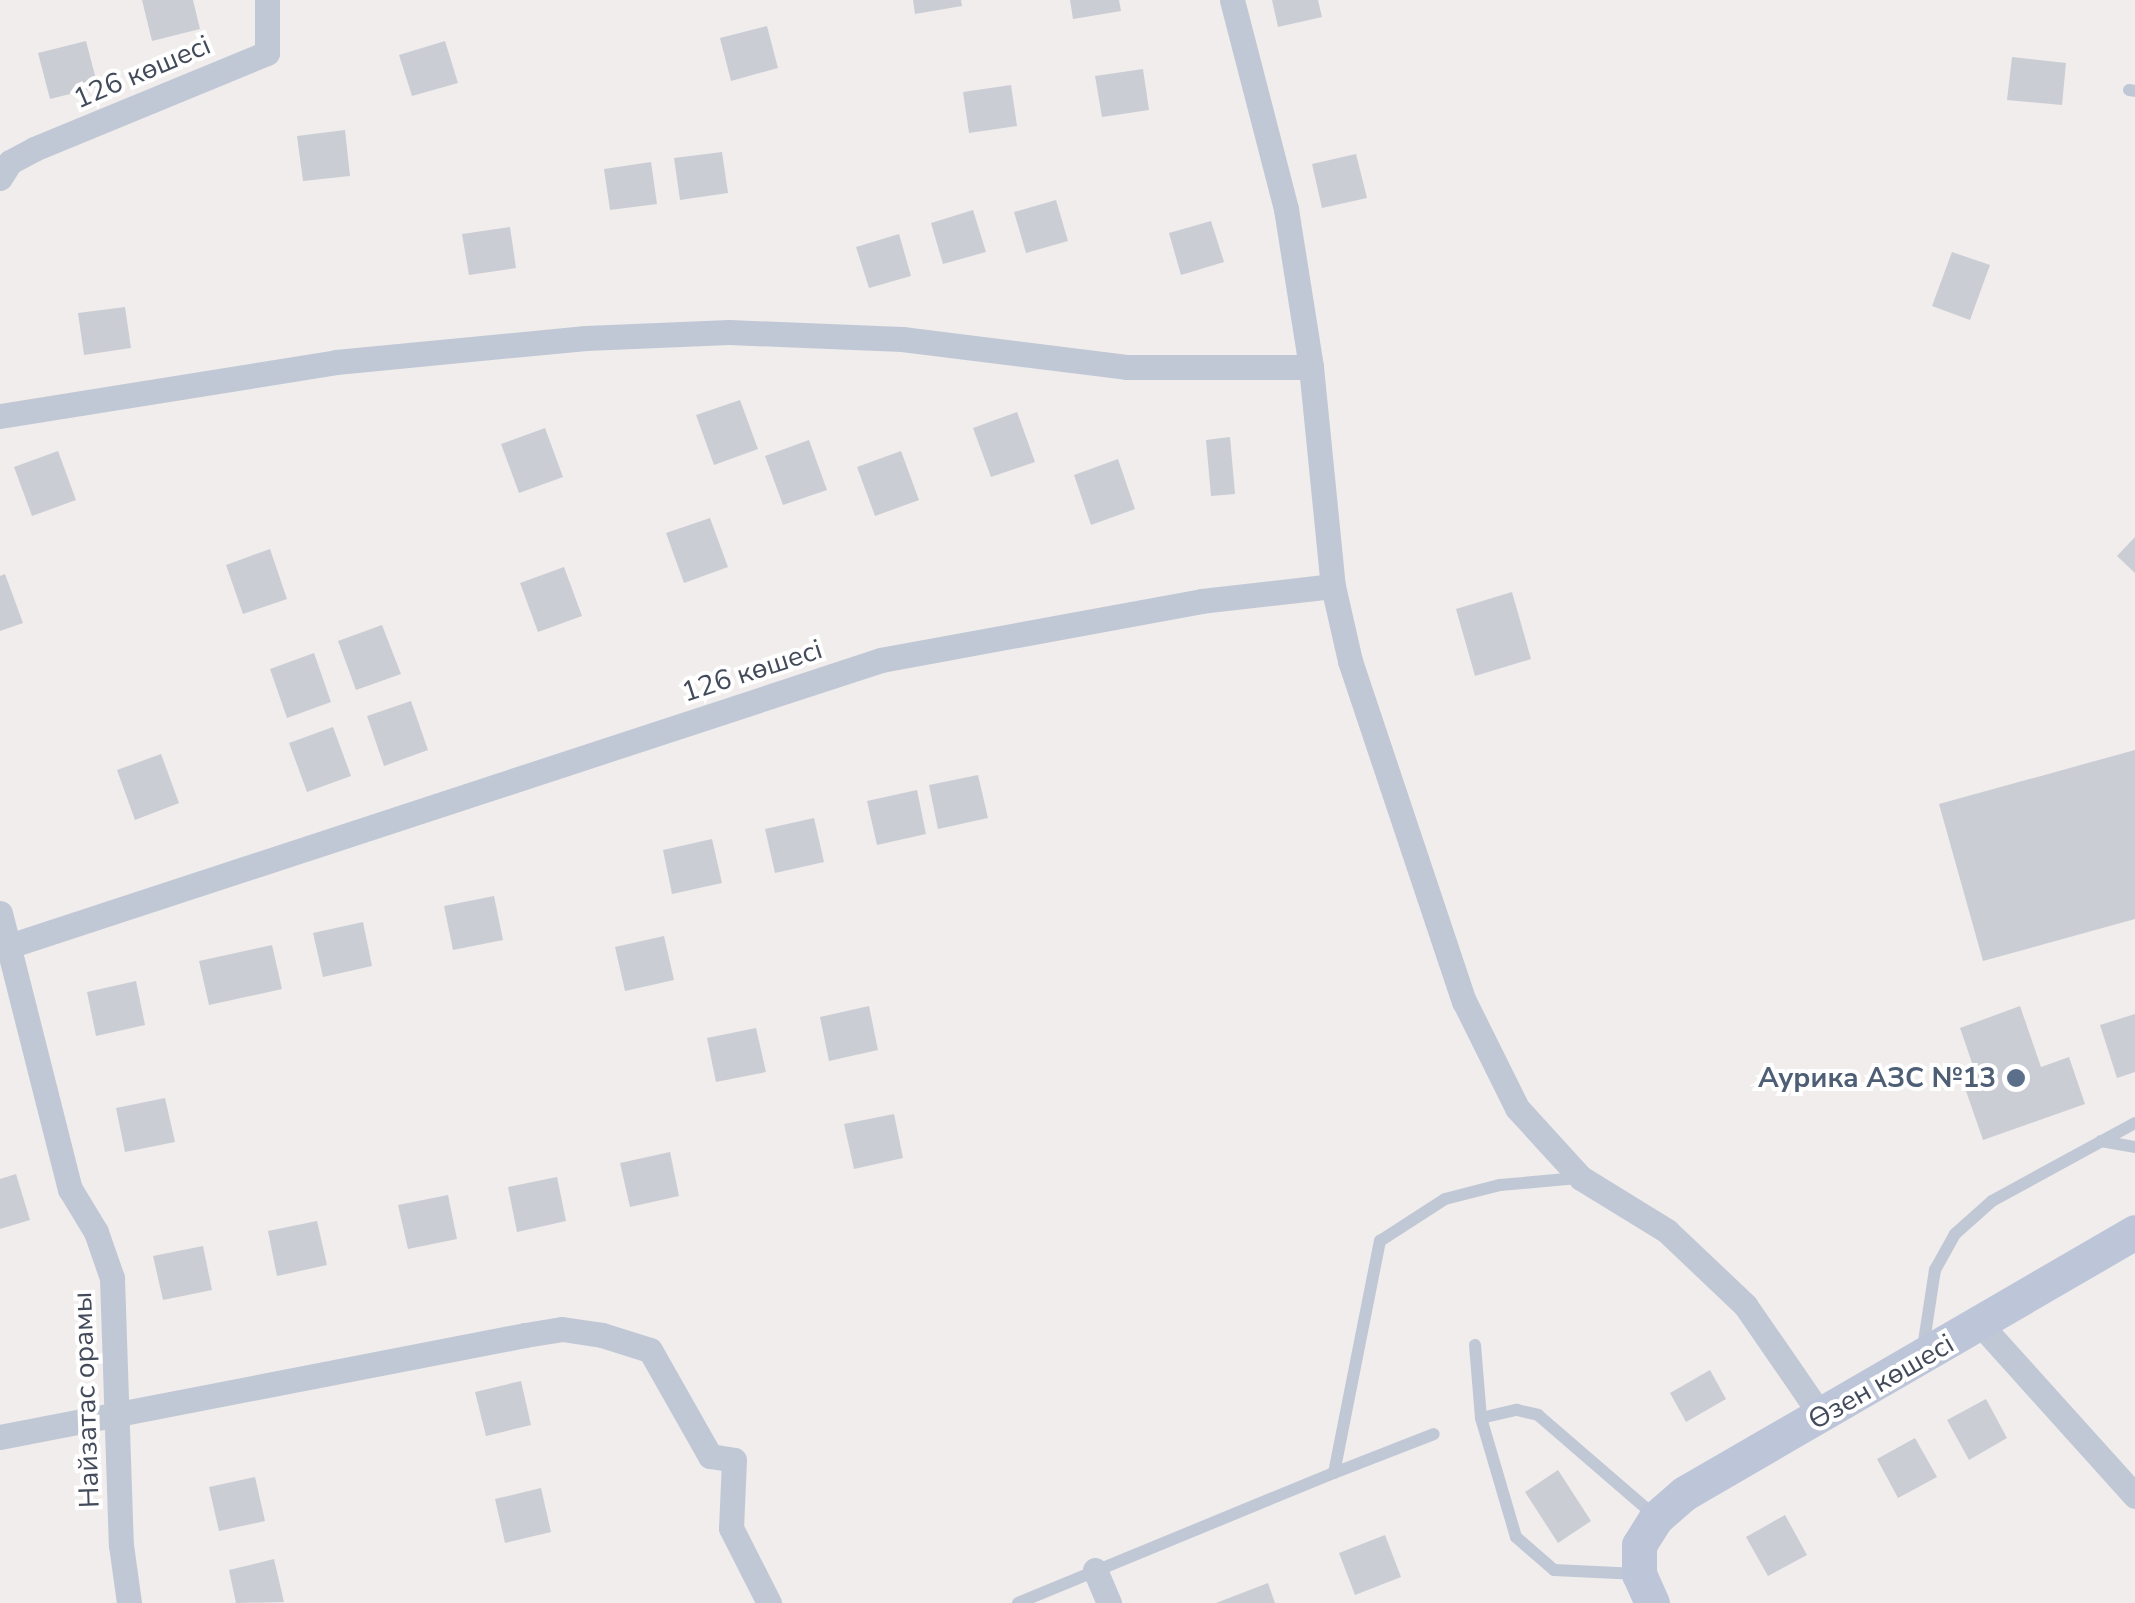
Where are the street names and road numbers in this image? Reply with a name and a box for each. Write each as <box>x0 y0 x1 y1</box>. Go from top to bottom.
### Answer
street label: 126 көшесі <box>68 28 216 116</box>
street label: 126 көшесі <box>678 633 826 709</box>
street label: Найзатас орамы <box>65 1291 107 1509</box>
street label: Өзен көшесі <box>1802 1327 1960 1437</box>

